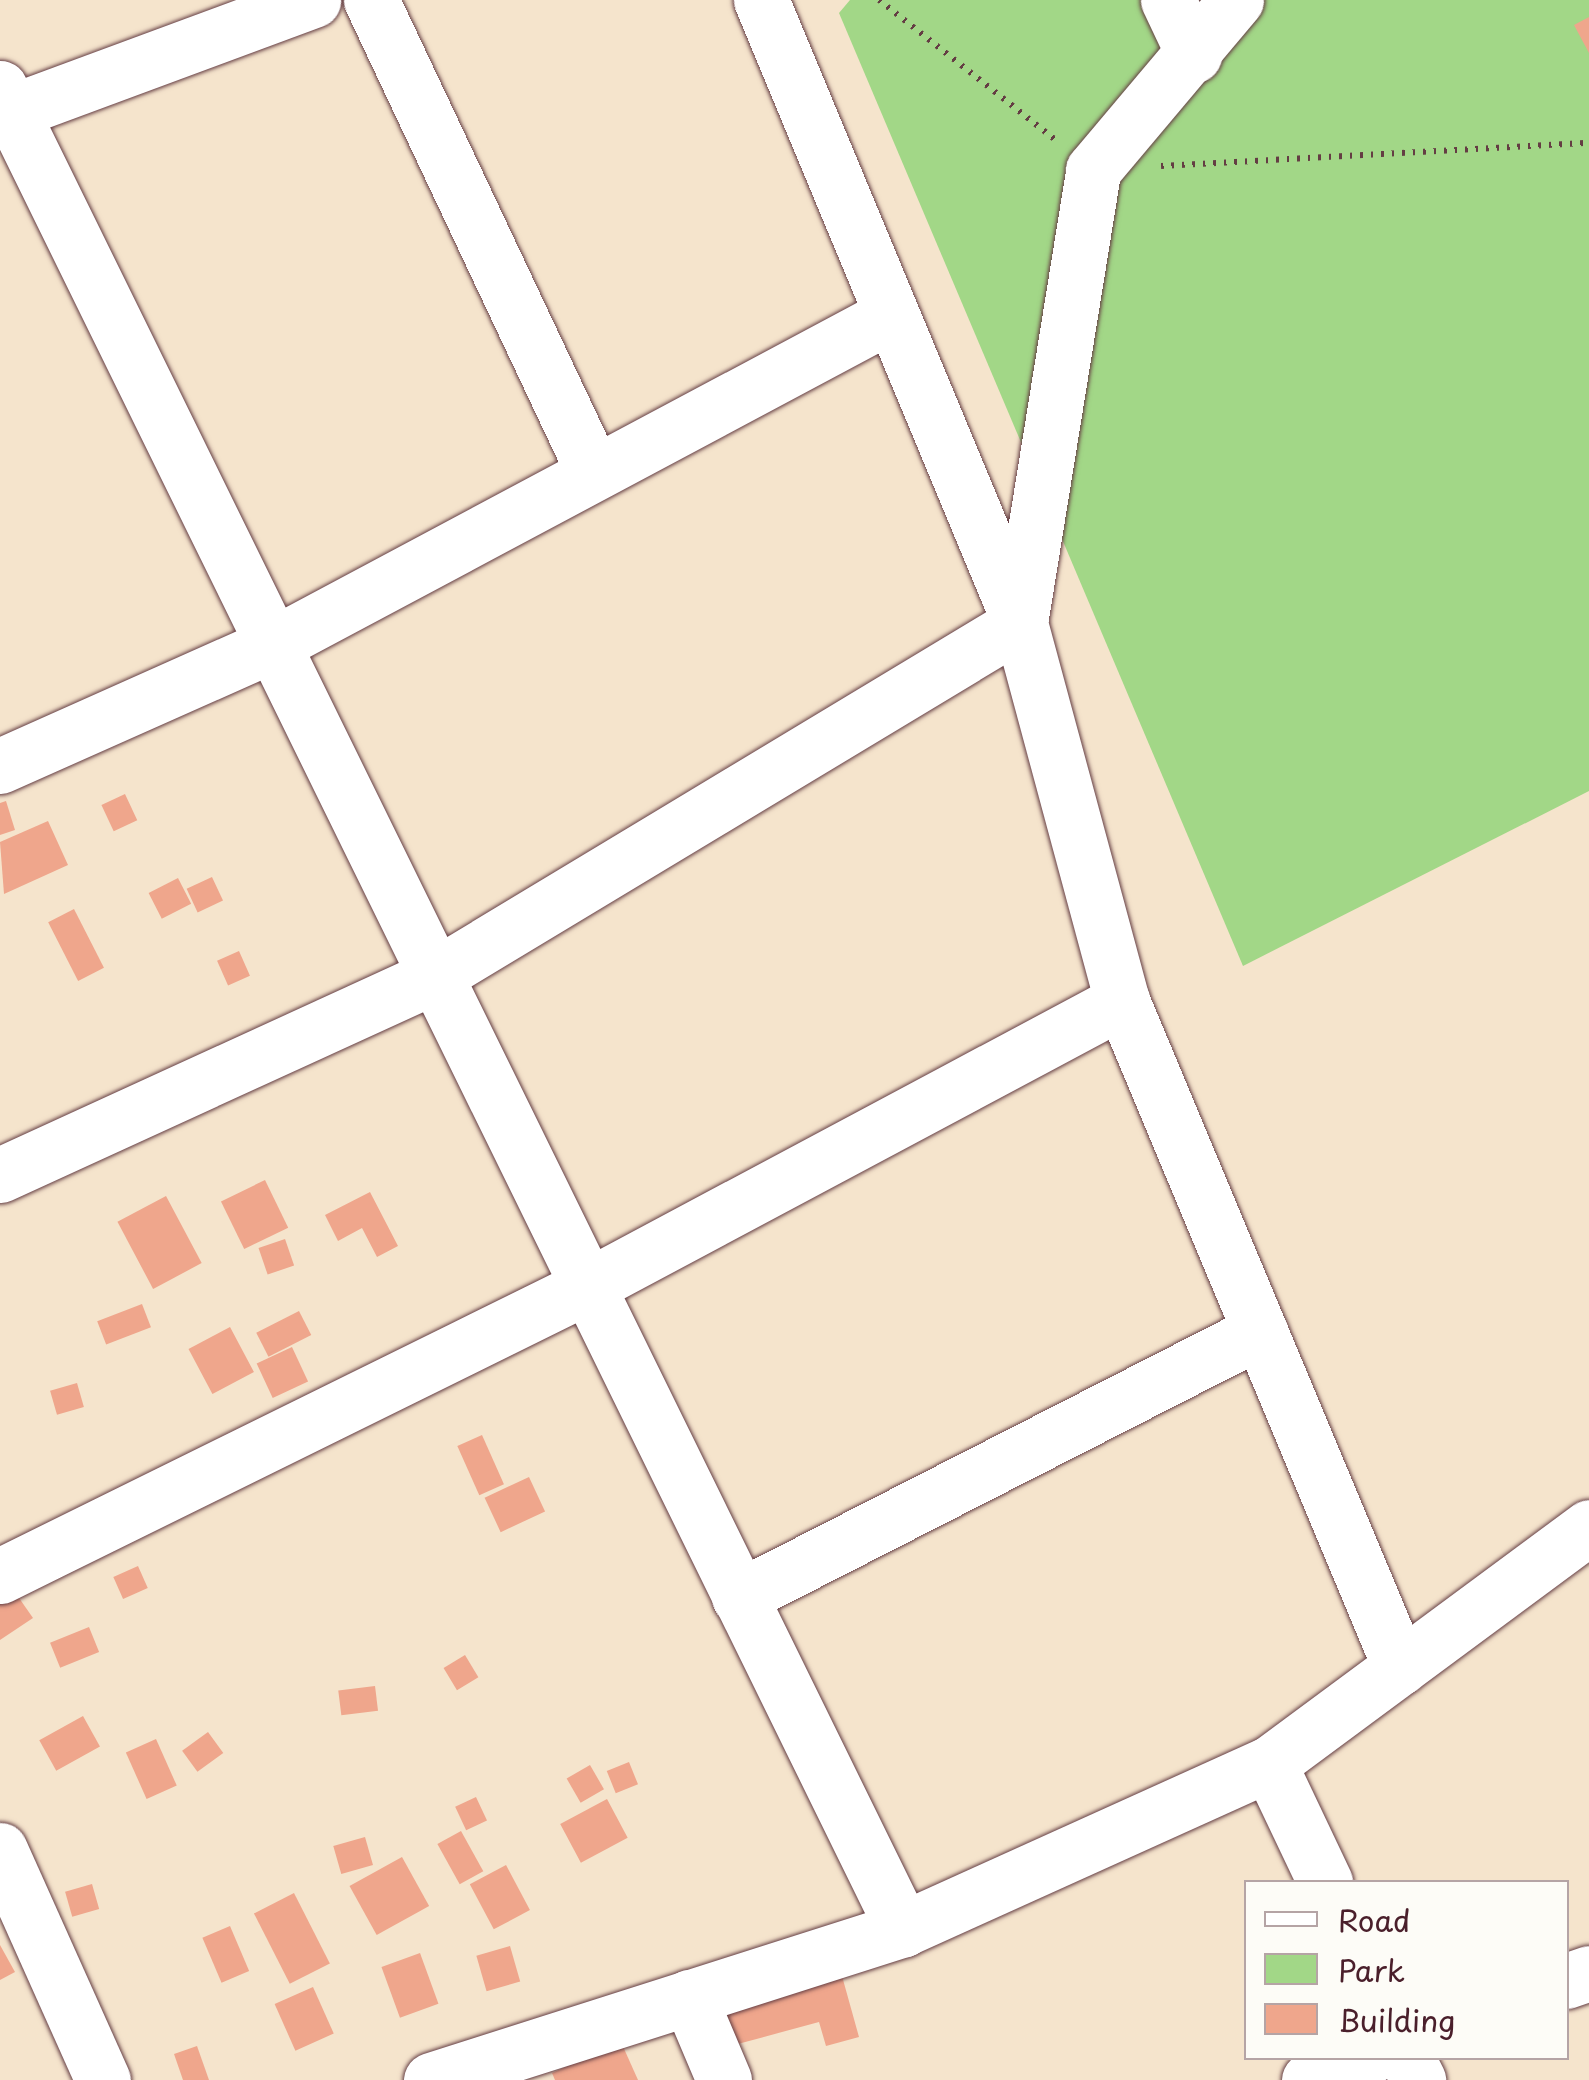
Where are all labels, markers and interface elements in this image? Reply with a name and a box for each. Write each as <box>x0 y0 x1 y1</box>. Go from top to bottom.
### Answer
legend <box>1244 1880 1569 2060</box>
text: Road <box>1338 1897 1411 1942</box>
text: Park <box>1338 1947 1405 1992</box>
text: Building <box>1338 1997 1455 2042</box>

